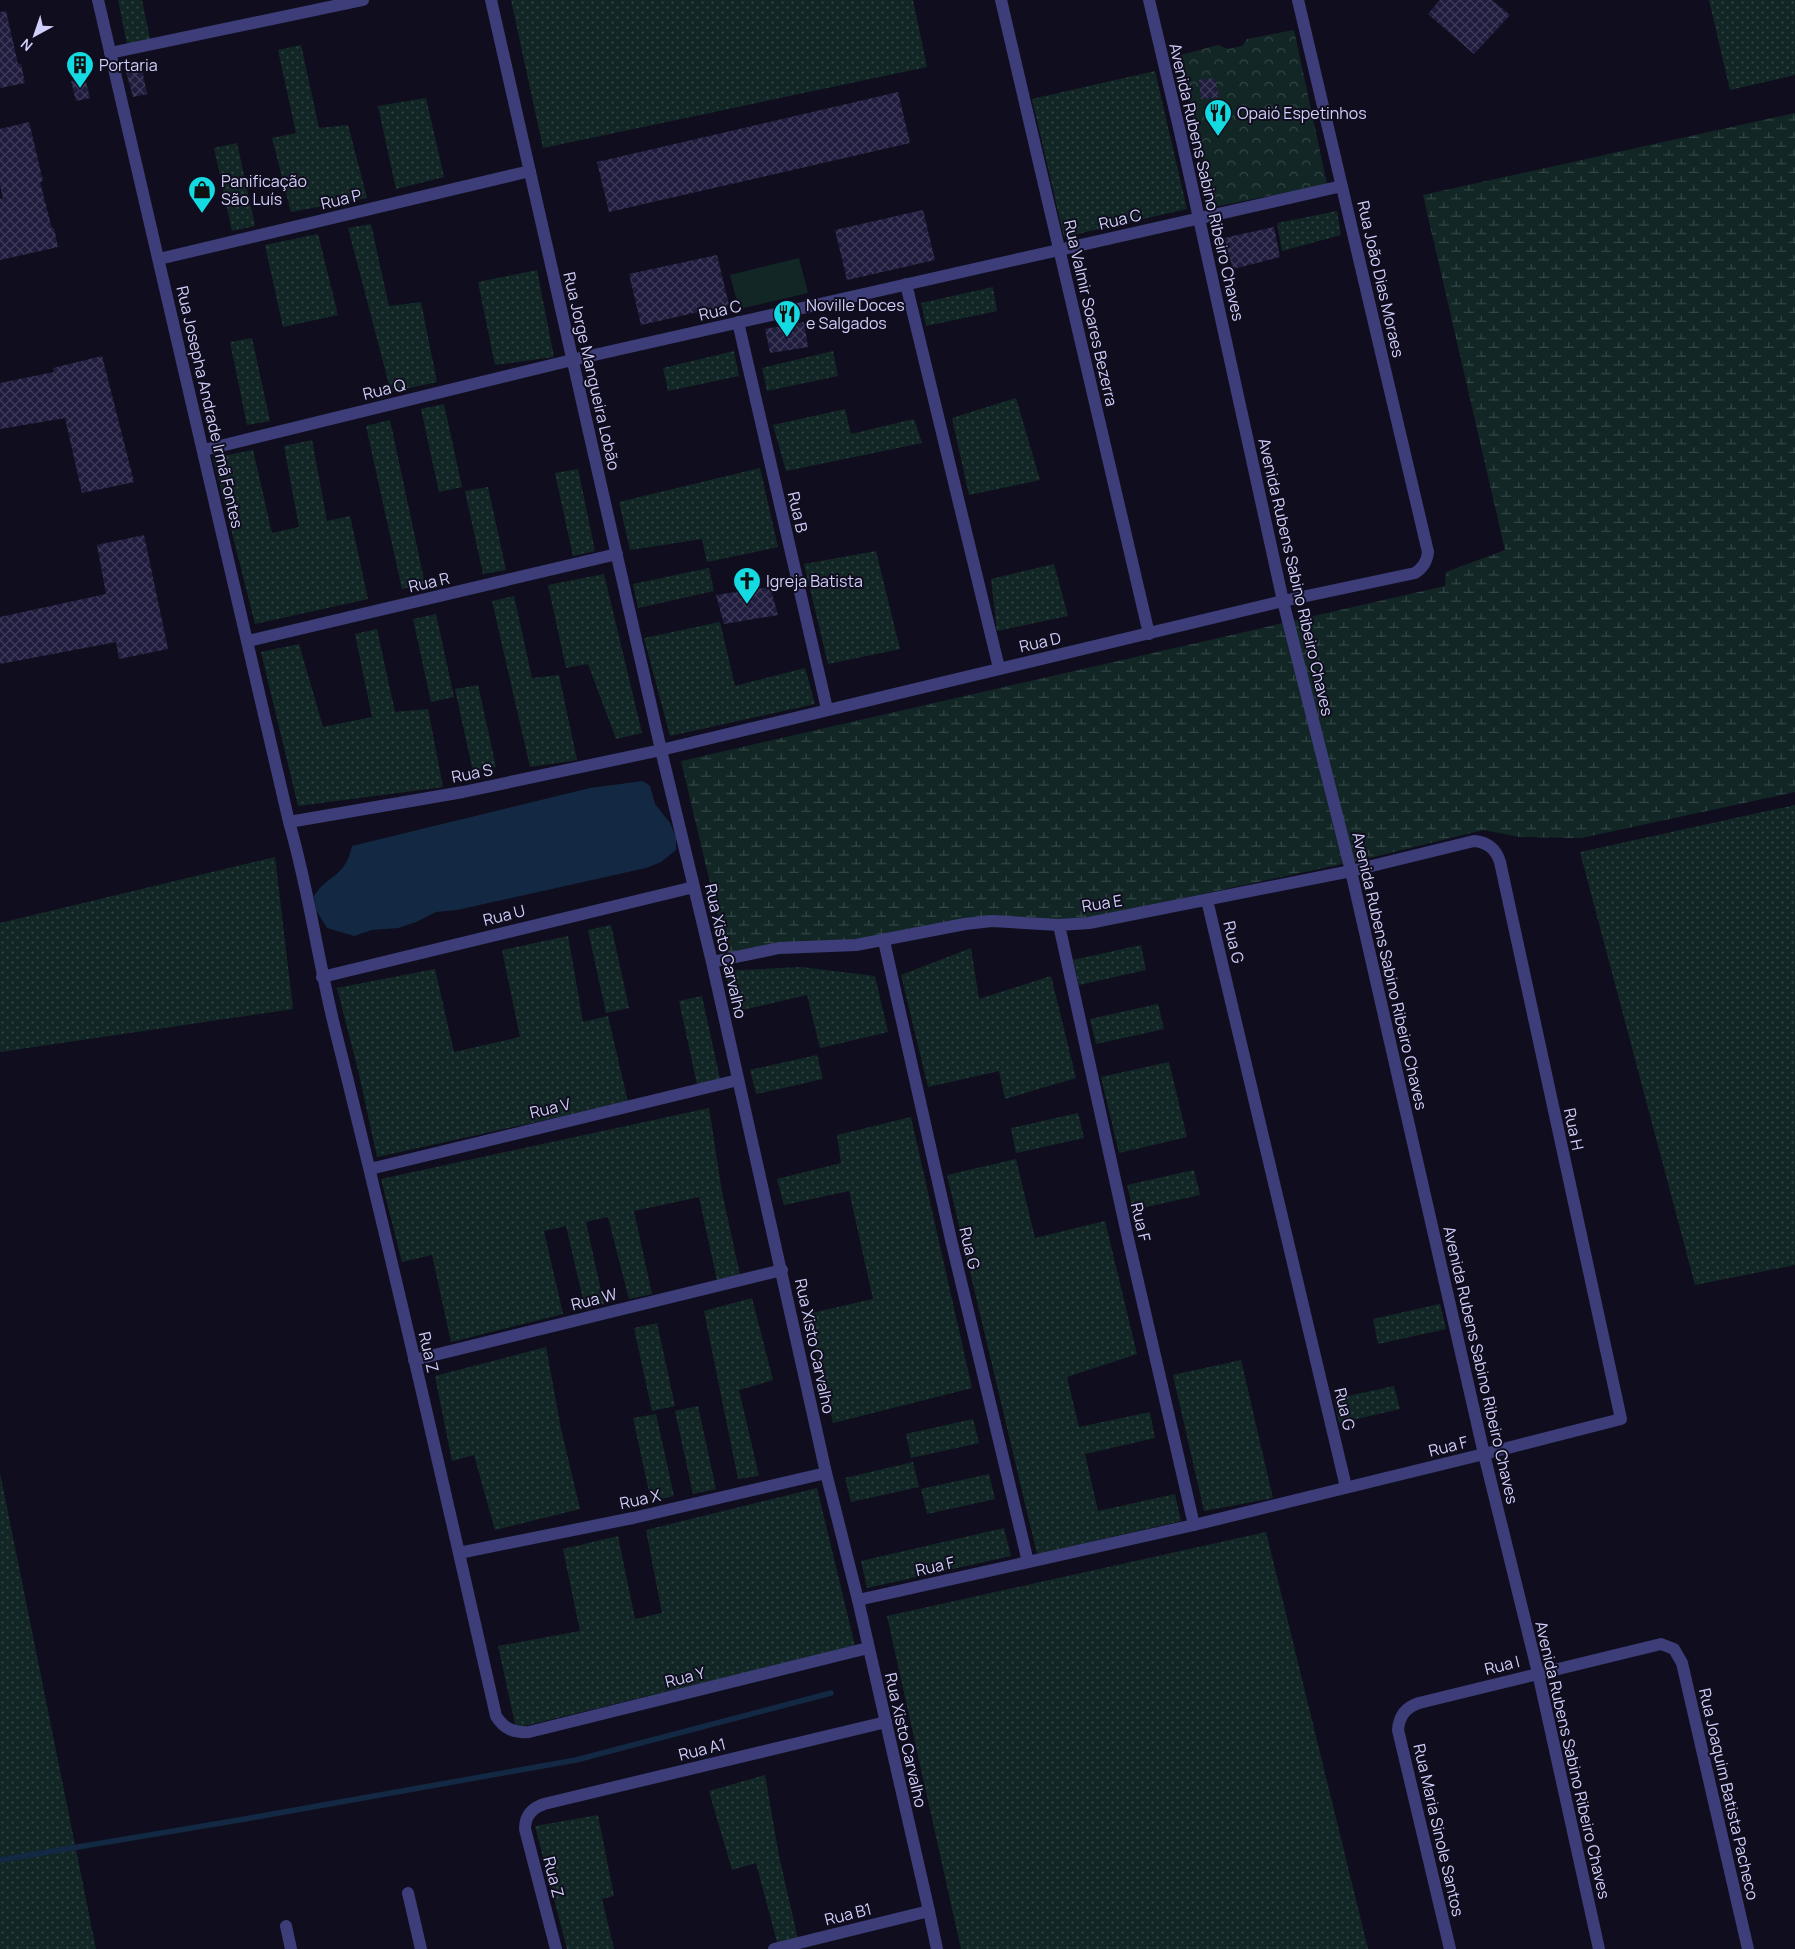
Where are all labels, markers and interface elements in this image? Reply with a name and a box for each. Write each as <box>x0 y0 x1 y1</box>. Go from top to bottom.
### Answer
north arrow <box>10 10 60 60</box>
text: N <box>16 35 36 56</box>
street label: Avenida Rubens Sabino Ribeiro Chaves <box>1164 41 1250 323</box>
building icon: Portaria <box>65 50 95 89</box>
place label: Portaria <box>99 54 158 76</box>
restaurant icon: Opaió Espetinhos <box>1203 98 1233 137</box>
place label: Opaió Espetinhos <box>1237 102 1367 124</box>
place label: Panificação São Luís <box>221 170 307 210</box>
shop icon: Panificação São Luís <box>187 175 217 214</box>
street label: Rua P <box>318 184 364 214</box>
street label: Rua João Dias Moraes <box>1352 199 1410 359</box>
street label: Rua C <box>1097 203 1143 235</box>
street label: Rua Valmir Soares Bezerra <box>1059 218 1123 408</box>
street label: Rua Jorge Mangueira Lobão <box>558 270 626 472</box>
street label: Rua Josepha Andrade Irmã Fontes <box>171 284 249 530</box>
street label: Rua C <box>697 294 743 326</box>
place label: Noville Doces e Salgados <box>806 294 905 334</box>
restaurant icon: Noville Doces e Salgados <box>772 299 802 338</box>
street label: Rua Q <box>360 373 408 405</box>
street label: Avenida Rubens Sabino Ribeiro Chaves <box>1253 436 1339 718</box>
street label: Rua B <box>783 489 813 535</box>
church icon: Igreja Batista <box>732 566 762 605</box>
street label: Rua R <box>406 567 452 597</box>
place label: Igreja Batista <box>766 570 863 592</box>
street label: Rua D <box>1017 626 1063 657</box>
street label: Rua S <box>450 758 495 788</box>
street label: Avenida Rubens Sabino Ribeiro Chaves <box>1347 830 1433 1112</box>
street label: Rua Xisto Carvalho <box>700 881 752 1021</box>
street label: Rua E <box>1080 889 1124 917</box>
street label: Rua U <box>481 899 527 931</box>
street label: Rua G <box>1218 919 1250 965</box>
street label: Rua V <box>527 1093 573 1123</box>
street label: Rua H <box>1559 1106 1589 1152</box>
street label: Rua F <box>1126 1200 1156 1244</box>
street label: Avenida Rubens Sabino Ribeiro Chaves <box>1438 1224 1524 1506</box>
street label: Rua G <box>954 1225 986 1271</box>
street label: Rua Xisto Carvalho <box>790 1276 840 1416</box>
street label: Rua W <box>569 1283 619 1315</box>
street label: Rua Z <box>414 1329 444 1375</box>
street label: Rua G <box>1329 1386 1361 1432</box>
street label: Rua F <box>1426 1431 1470 1461</box>
street label: Rua X <box>617 1484 663 1514</box>
street label: Rua F <box>913 1551 957 1581</box>
street label: Avenida Rubens Sabino Ribeiro Chaves <box>1530 1619 1616 1901</box>
street label: Rua I <box>1482 1650 1522 1680</box>
street label: Rua Y <box>663 1661 707 1693</box>
street label: Rua Xisto Carvalho <box>880 1670 932 1810</box>
street label: Rua Joaquim Batista Pacheco <box>1694 1686 1764 1902</box>
street label: Rua A1 <box>676 1733 728 1765</box>
street label: Rua Maria Sinole Santos <box>1408 1742 1470 1918</box>
street label: Rua Z <box>538 1854 570 1900</box>
street label: Rua B1 <box>822 1898 874 1930</box>

